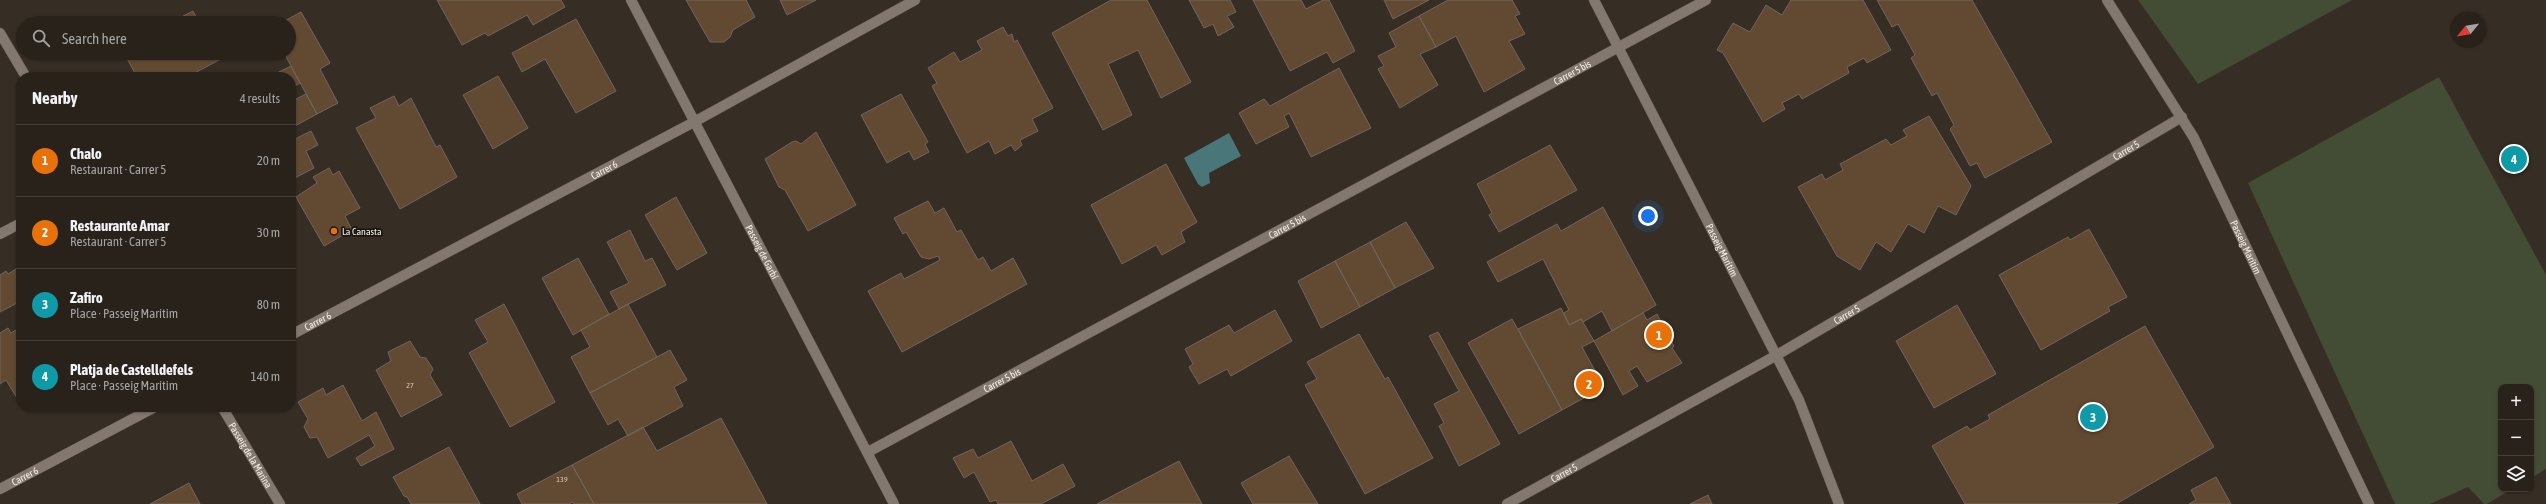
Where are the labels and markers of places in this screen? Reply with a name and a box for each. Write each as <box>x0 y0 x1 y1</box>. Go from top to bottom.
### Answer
pin: 4 <box>2501 144 2527 174</box>
marker: La Canasta <box>329 226 339 236</box>
place label: La Canasta <box>342 226 382 237</box>
pin: 1 <box>1646 320 1672 350</box>
pin: 2 <box>1576 369 1602 399</box>
pin: 3 <box>2080 402 2106 432</box>

